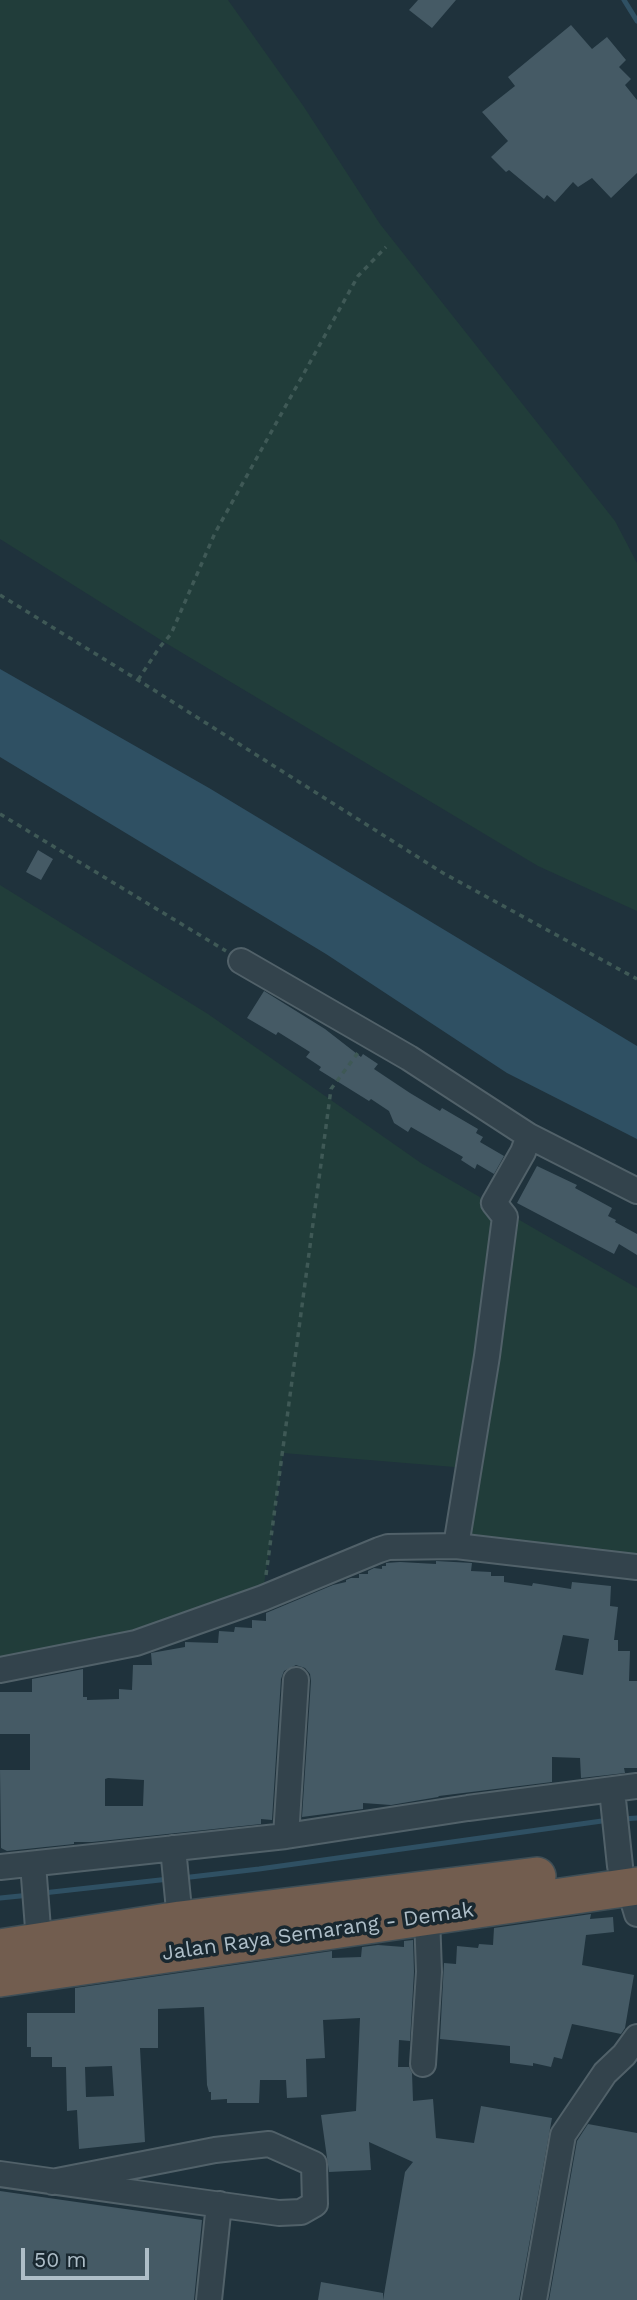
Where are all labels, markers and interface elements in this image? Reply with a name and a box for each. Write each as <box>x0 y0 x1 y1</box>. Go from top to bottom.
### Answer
street label: Jalan Raya Semarang - Demak <box>160 1898 476 1966</box>
scale bar <box>24 2234 152 2278</box>
text: 50 m <box>34 2247 86 2272</box>

